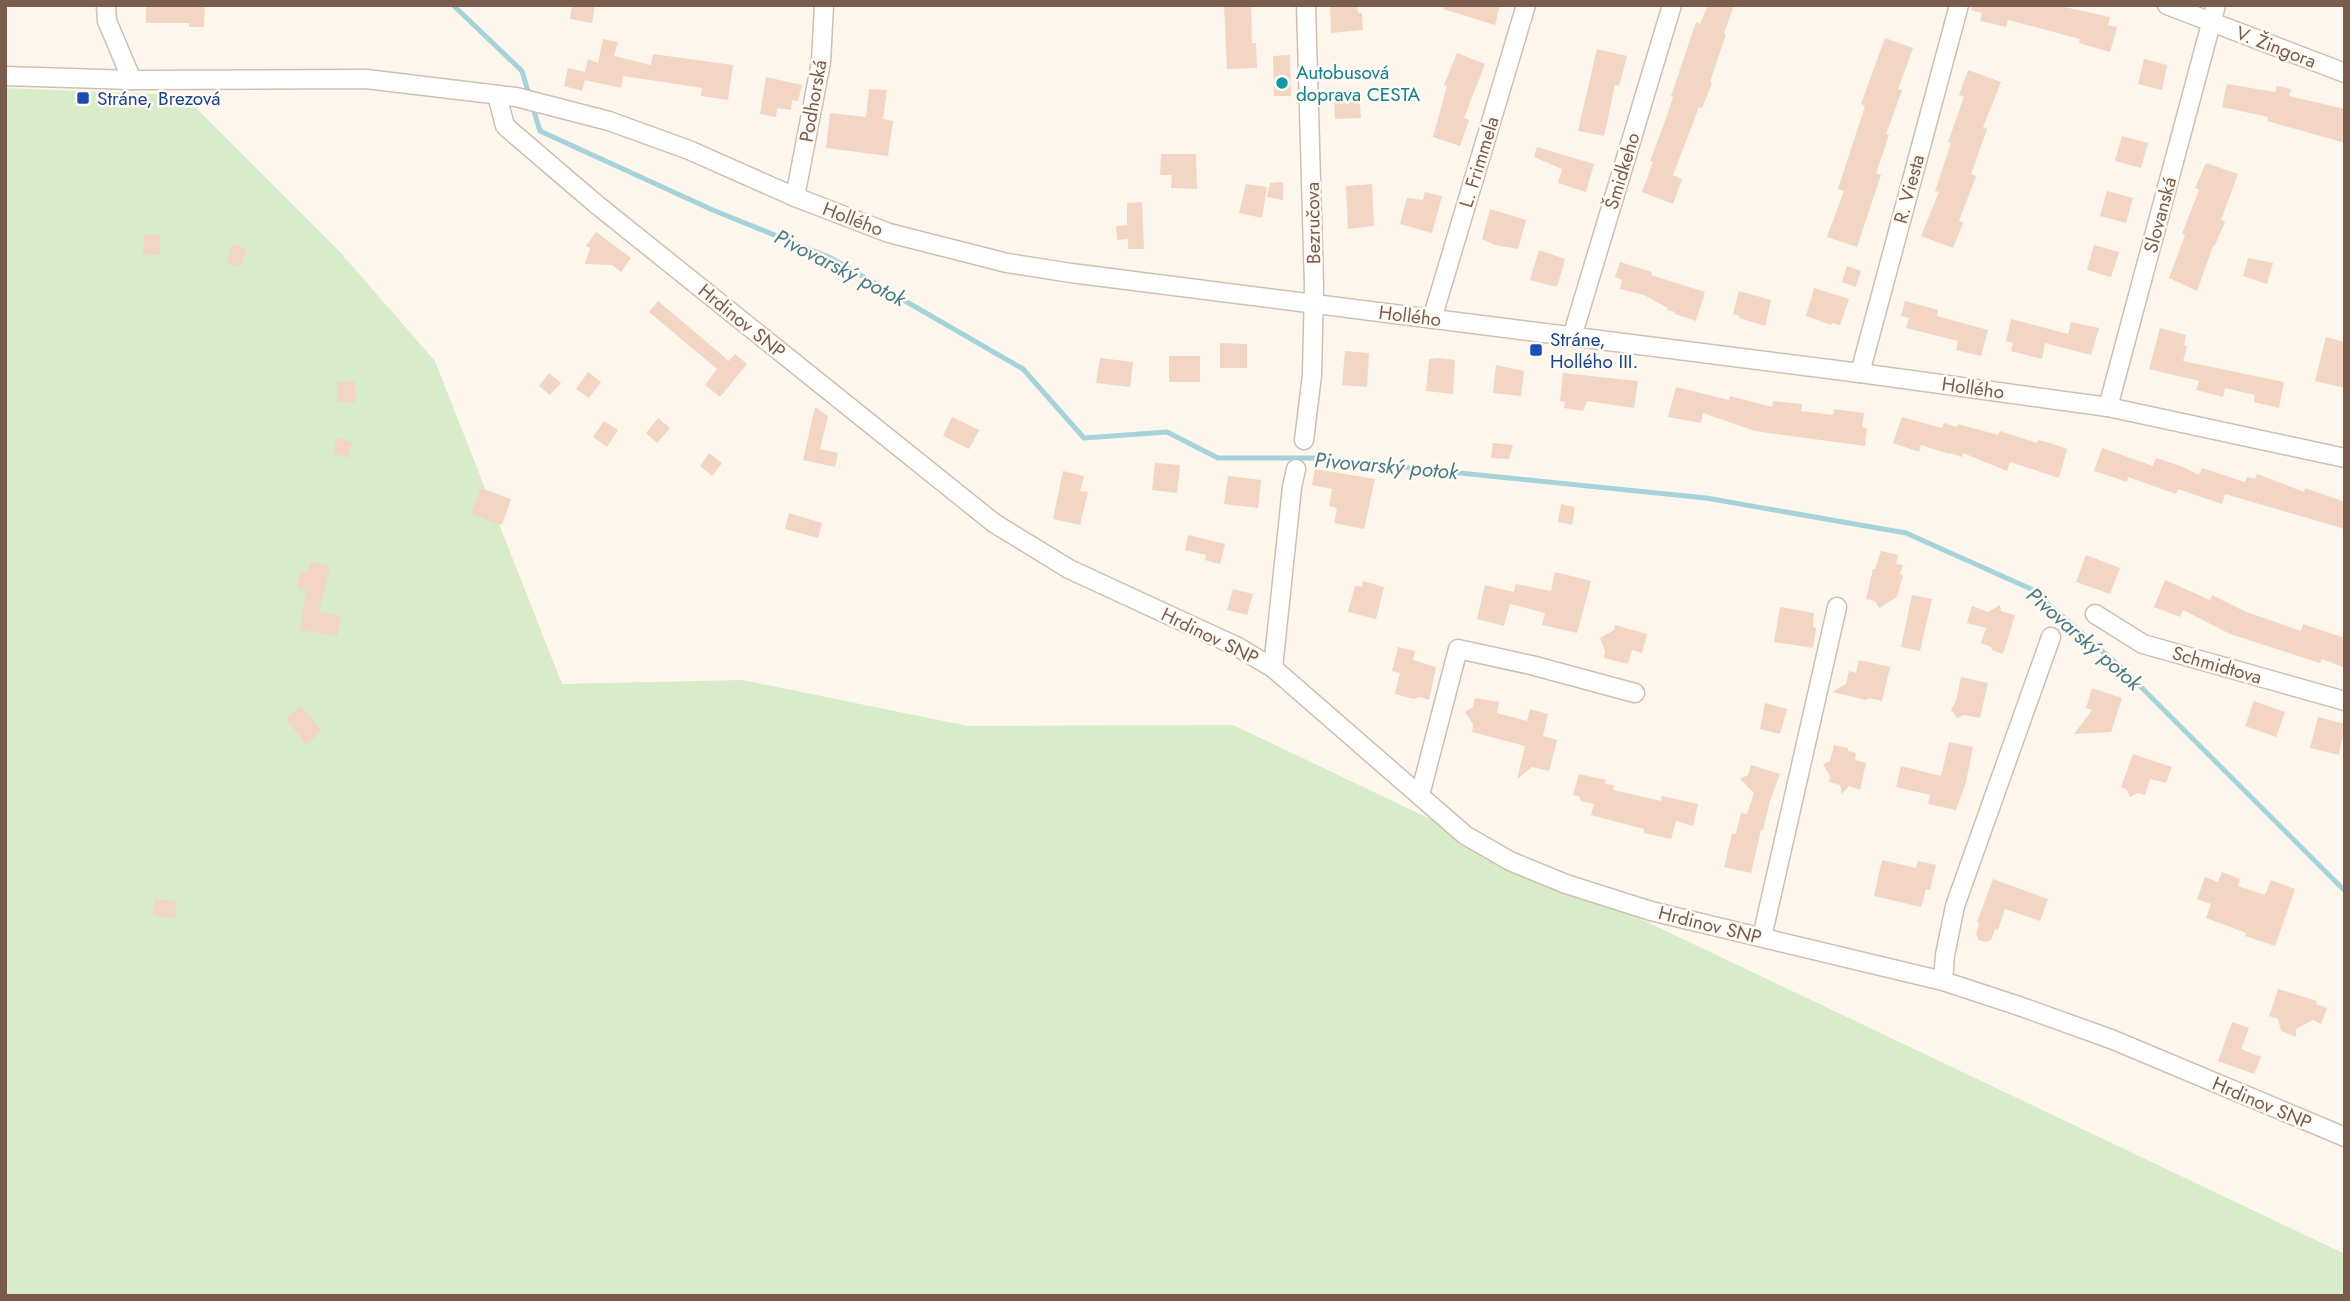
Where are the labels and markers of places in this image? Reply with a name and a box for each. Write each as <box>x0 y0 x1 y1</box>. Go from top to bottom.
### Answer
place label: Autobusová doprava CESTA <box>1296 59 1421 108</box>
marker: Autobusová doprava CESTA <box>1274 75 1290 91</box>
place label: Stráne, Brezová <box>97 85 221 112</box>
marker: Stráne, Brezová <box>75 90 91 106</box>
place label: Stráne, Hollého III. <box>1550 326 1638 375</box>
marker: Stráne, Hollého III. <box>1528 342 1544 358</box>

